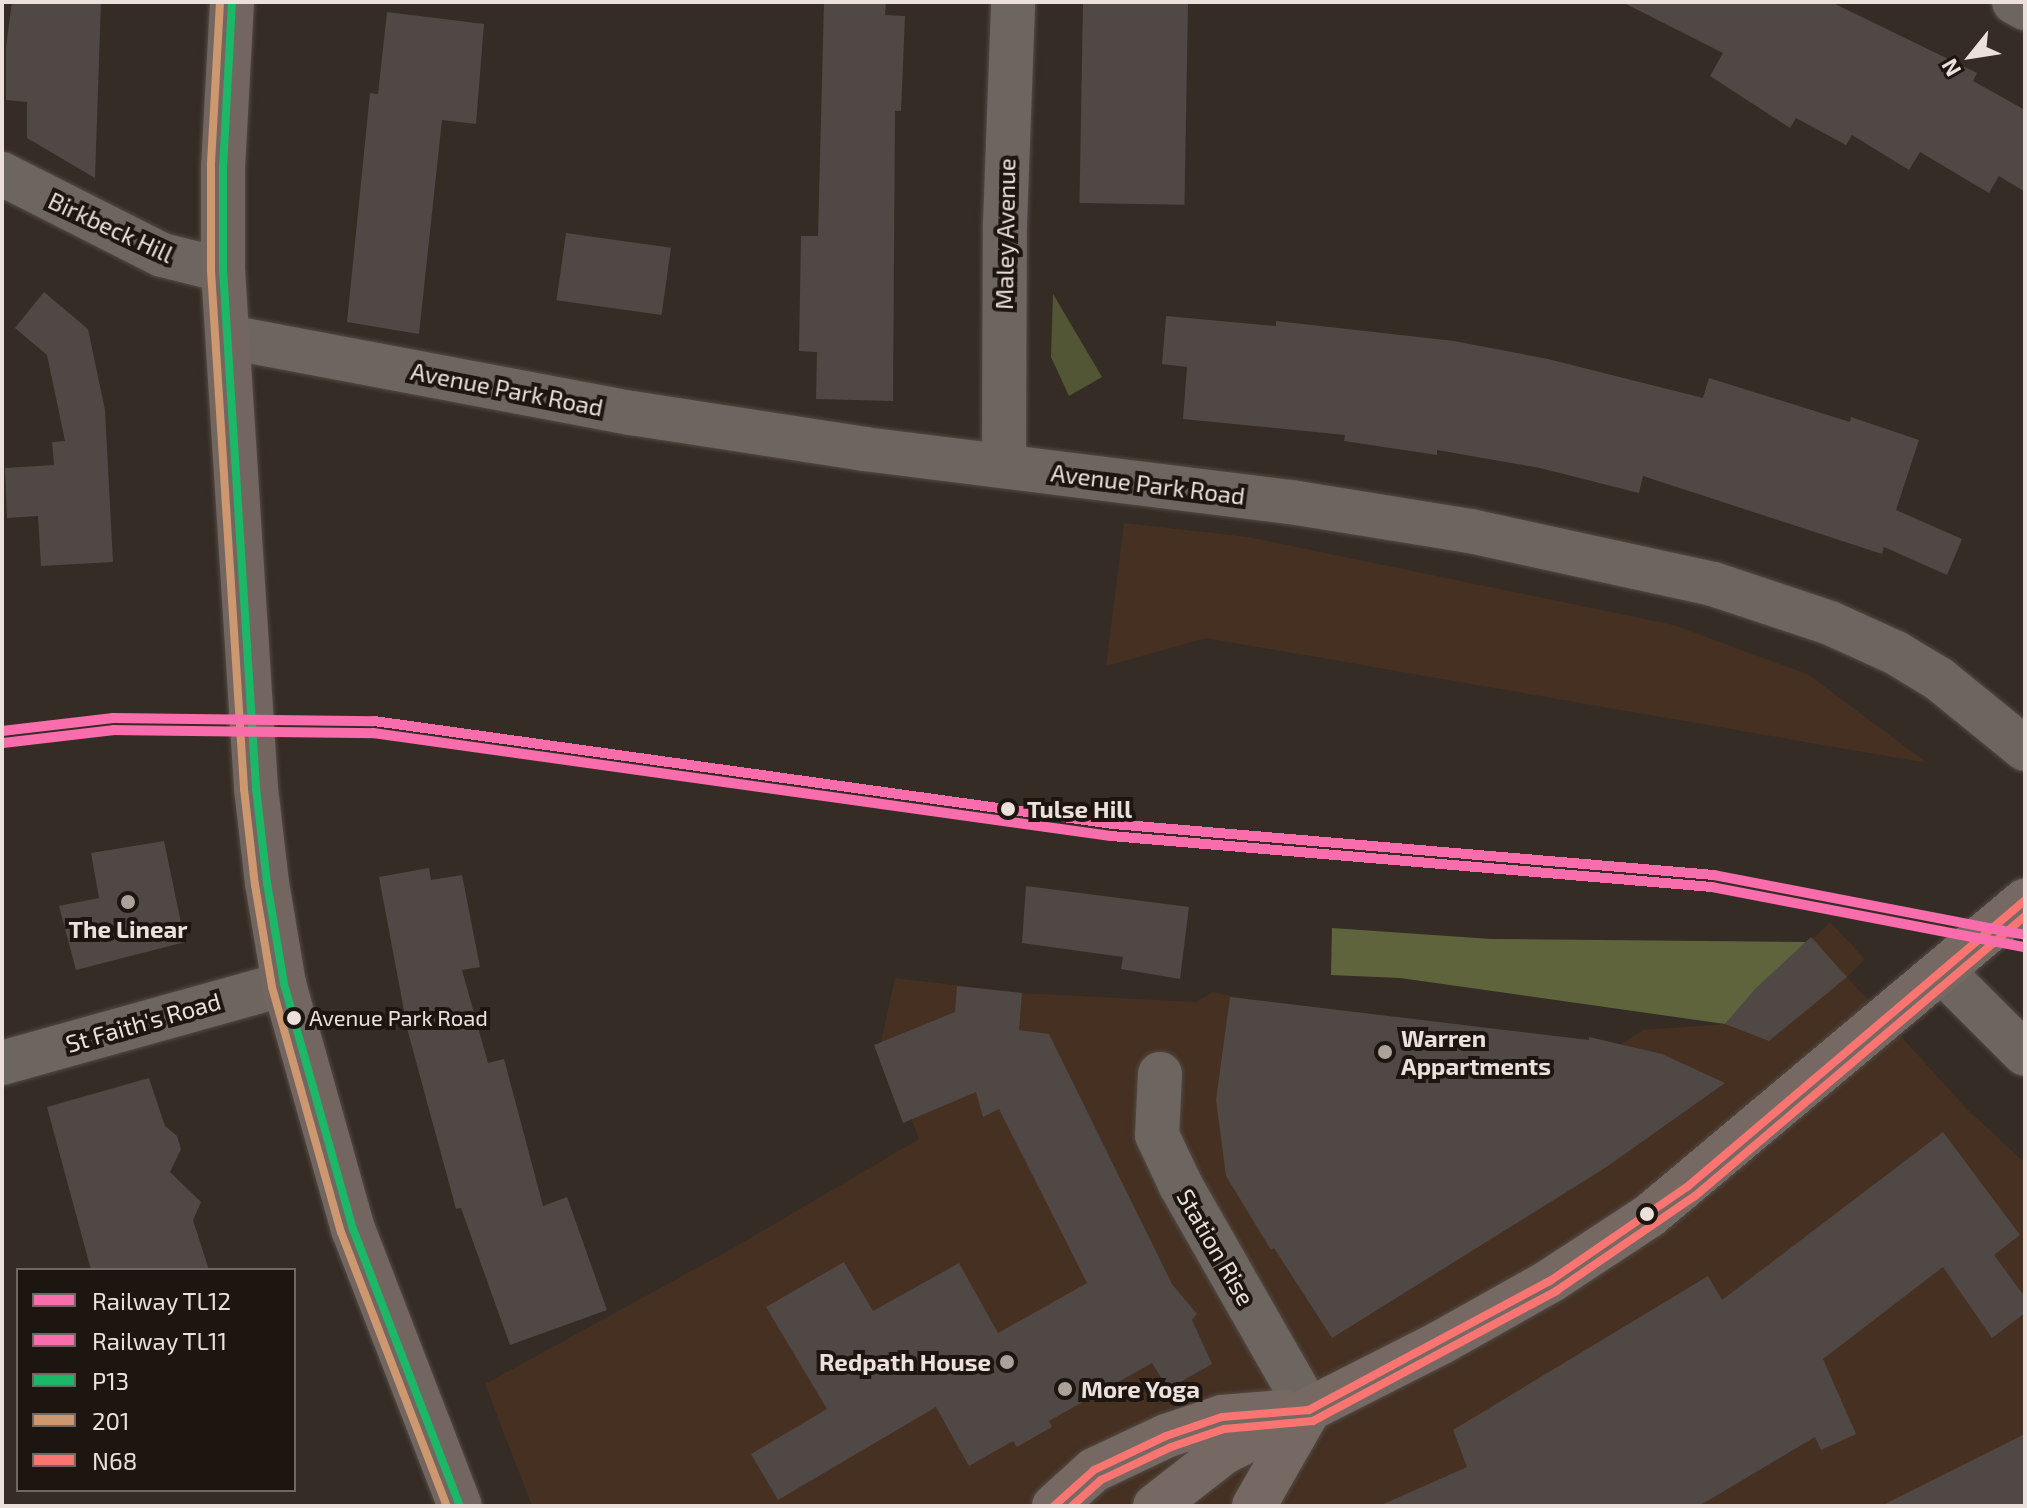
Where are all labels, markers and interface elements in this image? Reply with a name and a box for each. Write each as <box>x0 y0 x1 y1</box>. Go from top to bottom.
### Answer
north arrow <box>1931 16 2011 96</box>
text: N <box>1935 55 1965 81</box>
street label: Maley Avenue <box>989 157 1021 311</box>
street label: Birkbeck Hill <box>44 185 178 269</box>
street label: Avenue Park Road <box>408 356 606 422</box>
street label: Avenue Park Road <box>1049 458 1247 510</box>
place label: Tulse Hill <box>1027 795 1132 823</box>
marker: Tulse Hill <box>996 797 1020 821</box>
marker: The Linear <box>119 893 137 911</box>
place label: The Linear <box>69 915 187 943</box>
street label: St Faith's Road <box>62 986 224 1058</box>
place label: Avenue Park Road <box>309 1005 488 1031</box>
marker: Avenue Park Road <box>286 1010 302 1026</box>
place label: Warren Appartments <box>1401 1024 1551 1080</box>
marker: Warren Appartments <box>1376 1043 1394 1061</box>
street label: Station Rise <box>1171 1184 1261 1310</box>
unlabelled marker <box>1639 1206 1655 1222</box>
legend <box>16 1268 296 1492</box>
text: Railway TL12 <box>92 1286 231 1315</box>
text: Railway TL11 <box>92 1326 227 1355</box>
place label: Redpath House <box>819 1348 991 1376</box>
marker: Redpath House <box>998 1353 1016 1371</box>
text: P13 <box>92 1366 129 1395</box>
place label: More Yoga <box>1081 1375 1200 1403</box>
marker: More Yoga <box>1056 1380 1074 1398</box>
text: 201 <box>92 1406 130 1435</box>
text: N68 <box>92 1446 137 1475</box>

